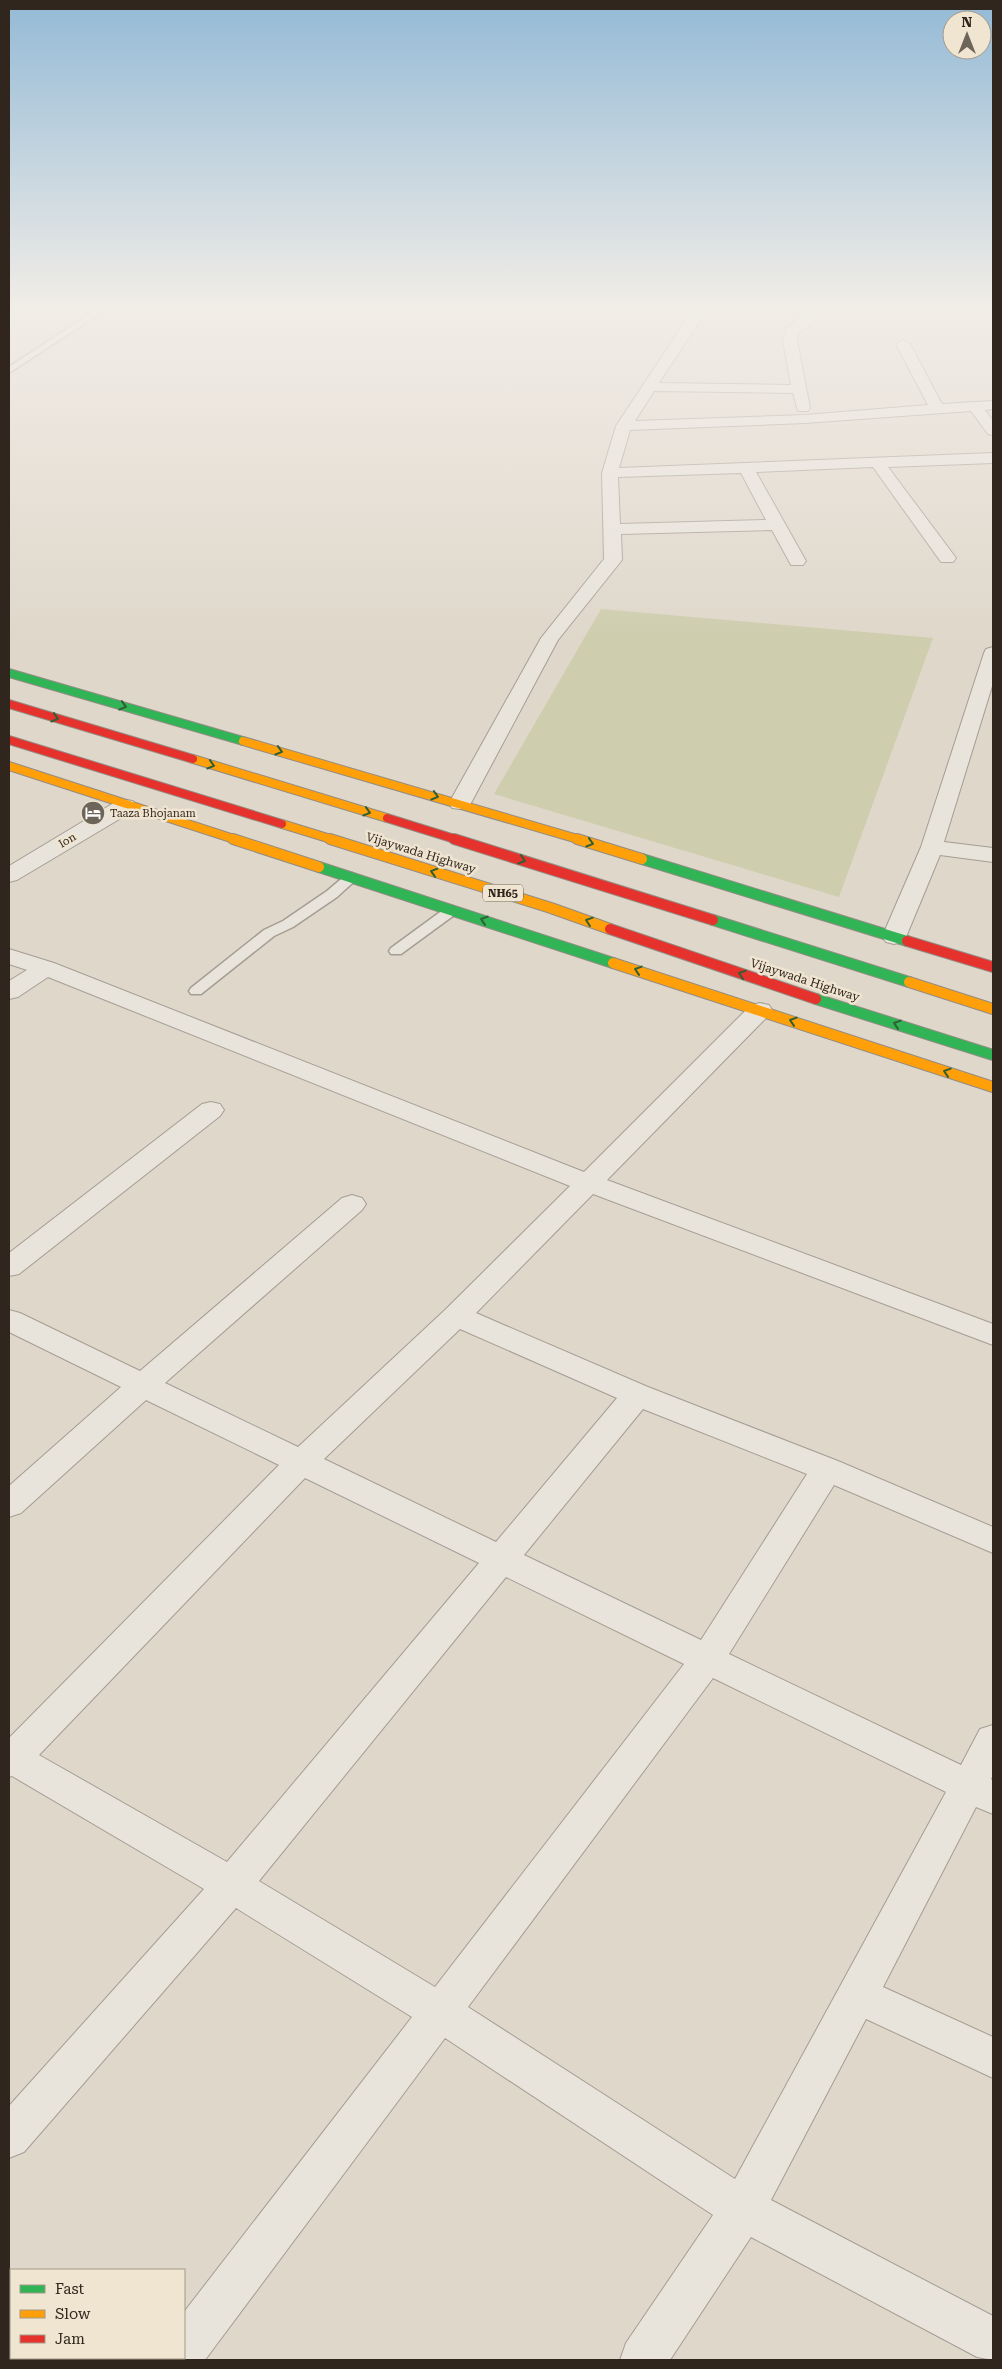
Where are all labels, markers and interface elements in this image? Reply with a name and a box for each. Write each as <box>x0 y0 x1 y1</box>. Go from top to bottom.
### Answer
north arrow <box>942 10 992 60</box>
text: N <box>962 14 973 30</box>
one-way arrow <box>118 700 126 710</box>
one-way arrow <box>51 713 59 723</box>
one-way arrow <box>274 745 283 755</box>
one-way arrow <box>206 760 215 770</box>
one-way arrow <box>430 790 439 800</box>
hotel icon: Taaza Bhojanam <box>80 800 106 826</box>
place label: Taaza Bhojanam <box>110 807 196 820</box>
one-way arrow <box>362 807 370 817</box>
street label: Ion <box>56 830 78 851</box>
street label: Vijaywada Highway <box>364 830 478 877</box>
one-way arrow <box>586 838 594 848</box>
one-way arrow <box>517 855 525 865</box>
one-way arrow <box>430 867 438 877</box>
road number: NH65 <box>483 884 523 901</box>
one-way arrow <box>480 916 488 926</box>
one-way arrow <box>585 917 593 927</box>
street label: Vijaywada Highway <box>749 956 862 1005</box>
one-way arrow <box>634 966 643 976</box>
one-way arrow <box>738 970 747 980</box>
one-way arrow <box>789 1017 797 1027</box>
one-way arrow <box>893 1020 901 1030</box>
one-way arrow <box>943 1068 952 1078</box>
legend <box>10 2269 185 2359</box>
text: Fast <box>55 2280 85 2298</box>
text: Slow <box>55 2305 91 2323</box>
text: Jam <box>55 2330 85 2348</box>

